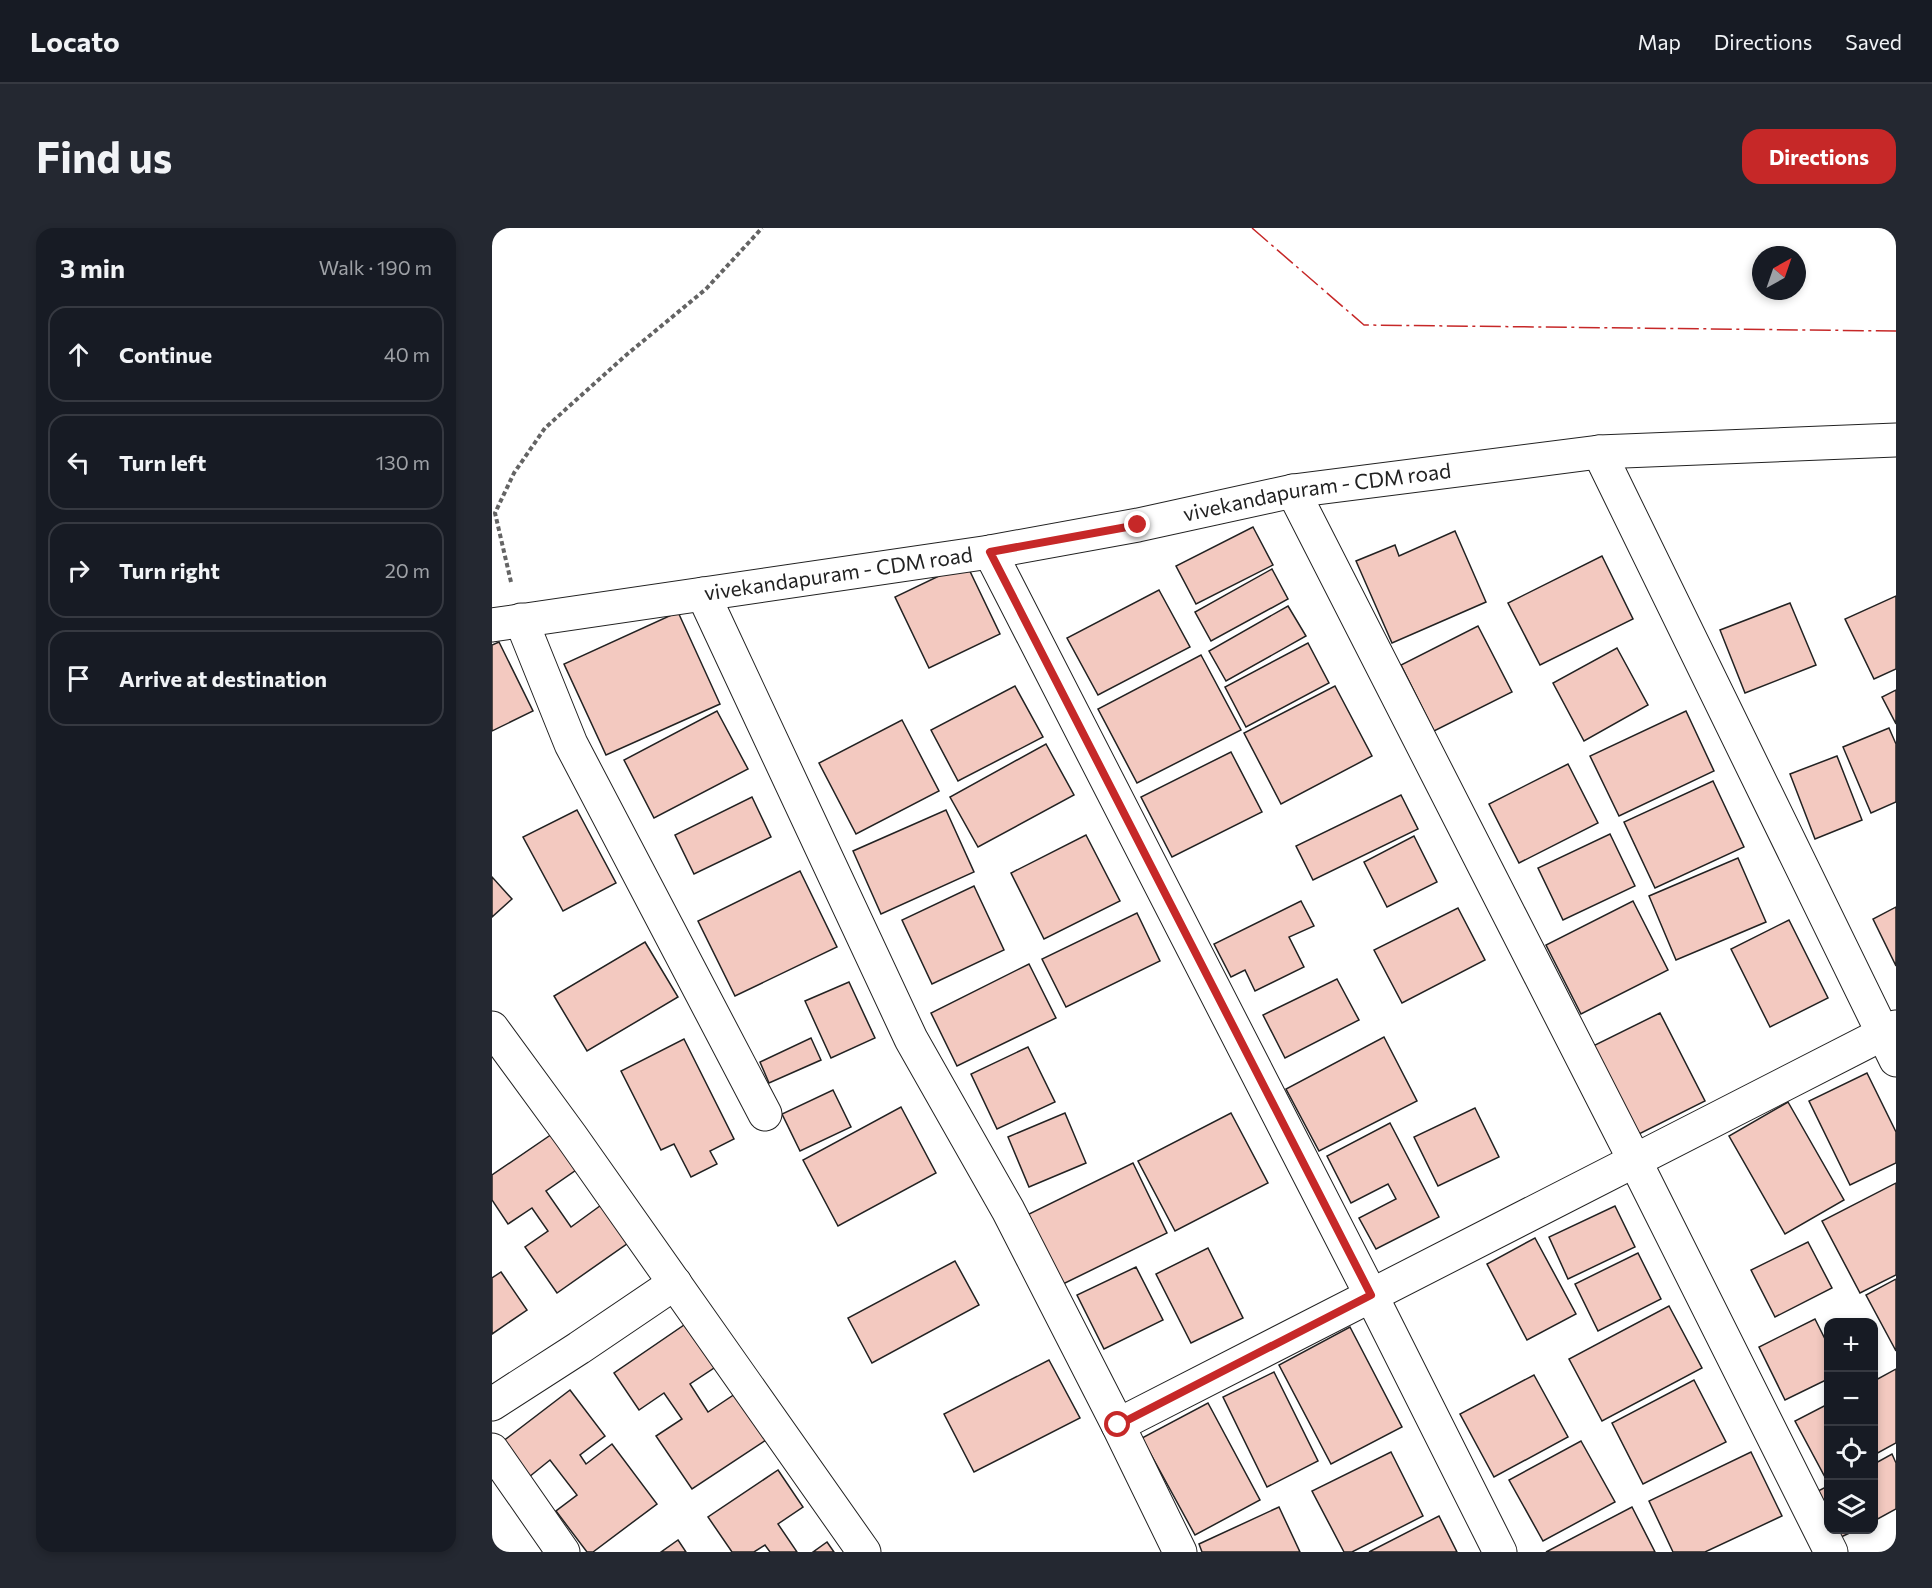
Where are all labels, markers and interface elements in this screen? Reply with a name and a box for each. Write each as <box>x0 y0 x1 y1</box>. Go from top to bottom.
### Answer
text: Locato <box>30 24 120 58</box>
text: Map <box>1638 29 1681 54</box>
text: Directions <box>1714 29 1812 54</box>
text: Saved <box>1845 29 1902 54</box>
button: Directions <box>1742 129 1896 184</box>
text: Find us <box>36 130 172 182</box>
north arrow <box>1752 246 1806 300</box>
text: 3 min <box>60 252 125 283</box>
text: Walk · 190 m <box>319 255 432 279</box>
icon: ahead <box>62 338 95 371</box>
text: Continue <box>119 341 212 368</box>
text: 40 m <box>384 342 430 366</box>
icon: left <box>62 446 95 479</box>
text: Turn left <box>119 449 206 476</box>
text: 130 m <box>376 450 430 474</box>
street label: vivekandapuram - CDM road <box>1181 457 1452 526</box>
route end <box>1124 511 1150 537</box>
street label: vivekandapuram - CDM road <box>702 541 974 605</box>
icon: right <box>62 554 95 587</box>
text: Turn right <box>119 557 220 584</box>
text: 20 m <box>385 558 430 582</box>
icon: arrive <box>62 662 95 695</box>
text: Arrive at destination <box>119 665 327 692</box>
map controls <box>1824 1318 1878 1534</box>
button: + <box>1824 1318 1878 1372</box>
button: − <box>1824 1372 1878 1426</box>
route start <box>1104 1411 1130 1437</box>
button: locate <box>1824 1426 1878 1480</box>
button: layers <box>1824 1480 1878 1534</box>

